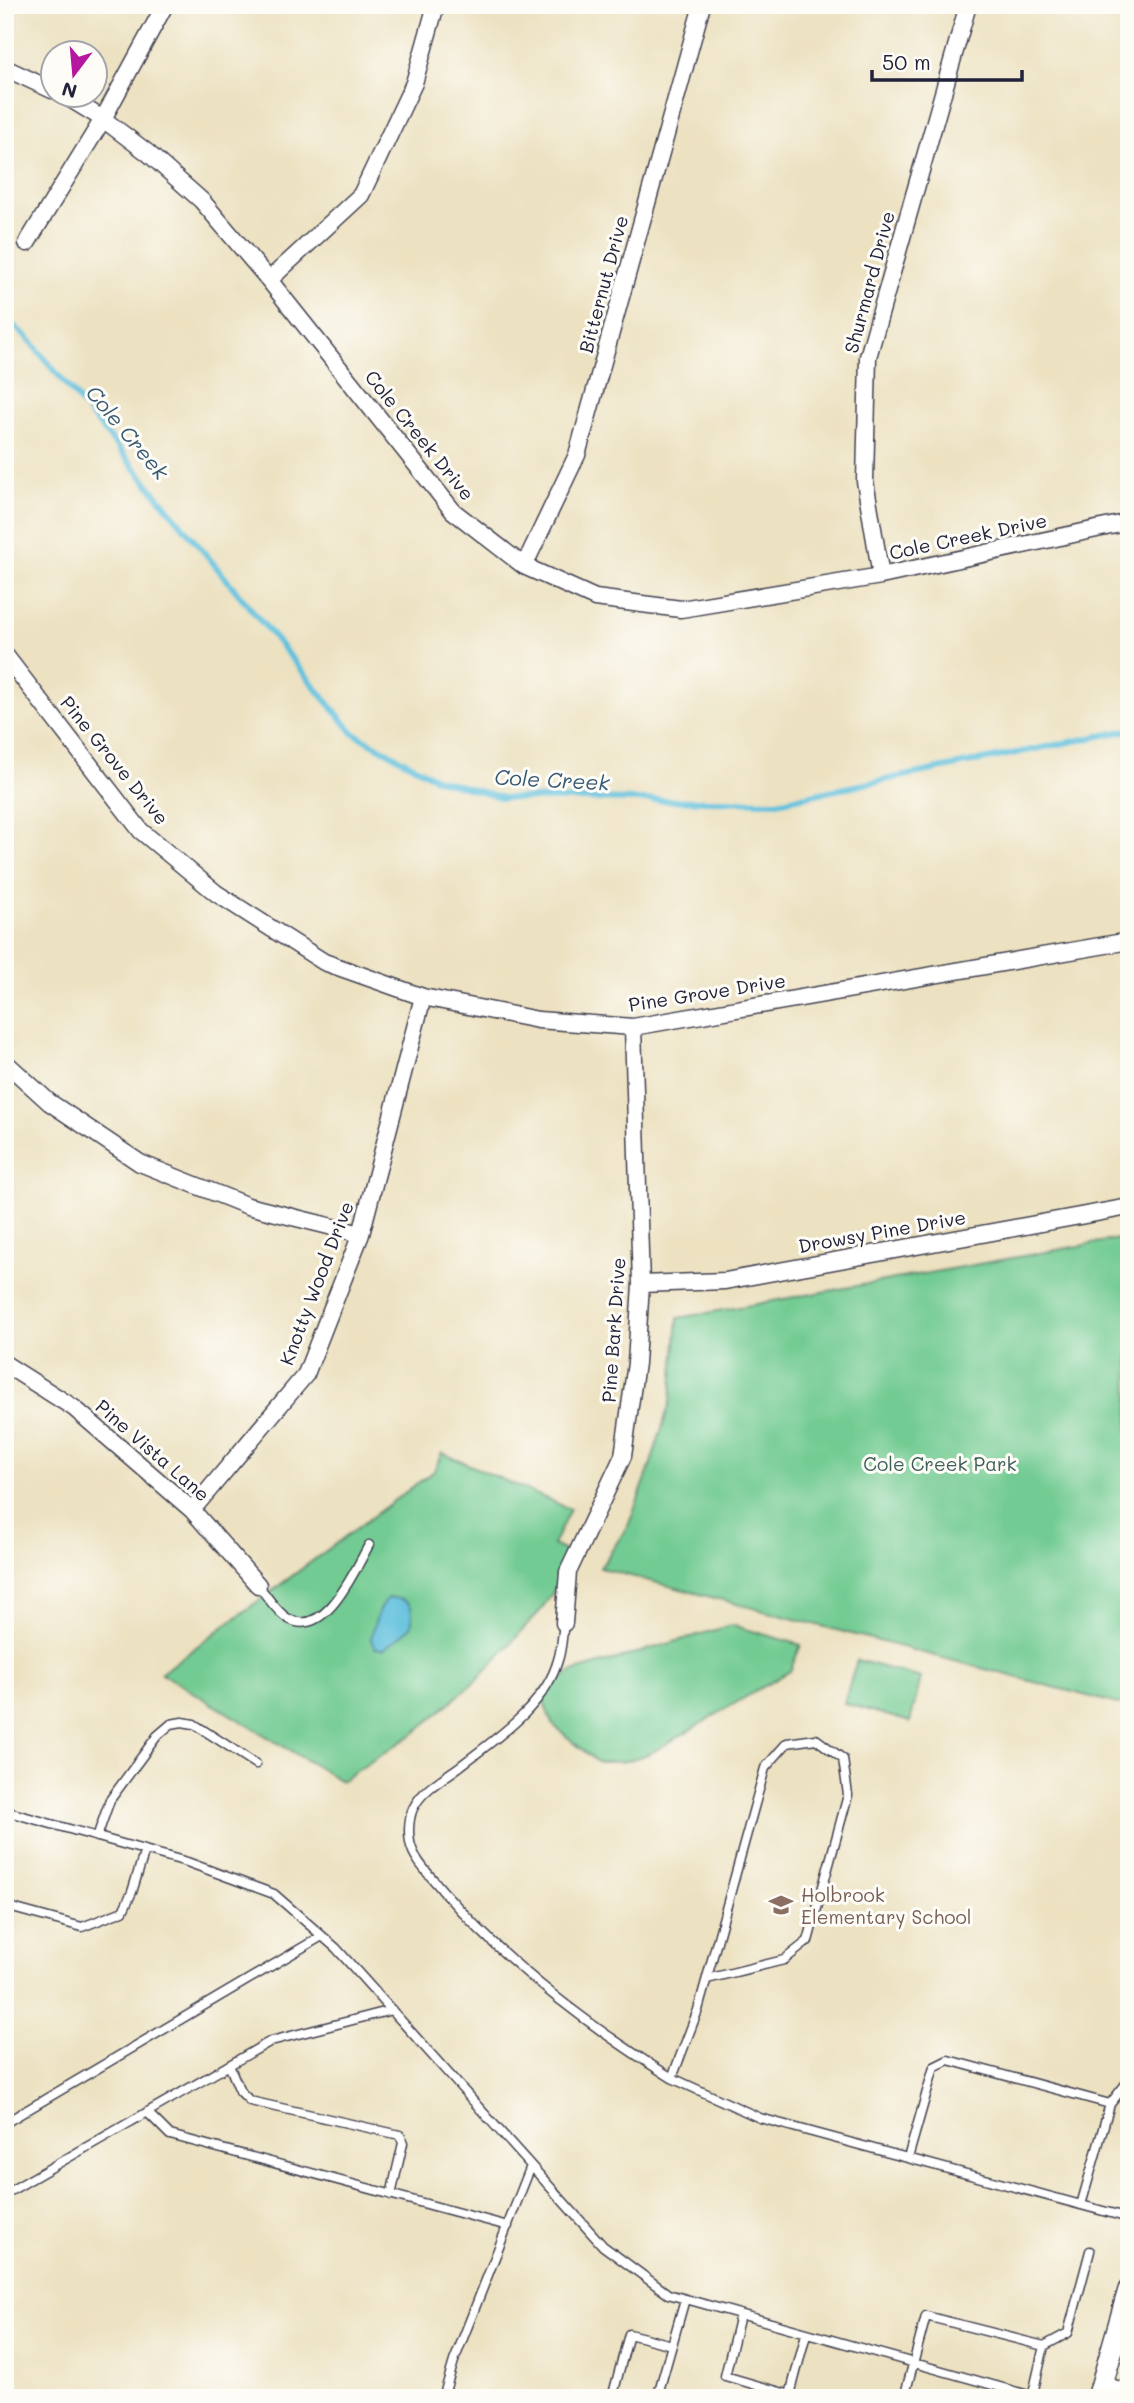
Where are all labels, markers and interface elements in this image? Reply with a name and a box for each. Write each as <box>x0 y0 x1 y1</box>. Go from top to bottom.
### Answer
north arrow <box>38 38 108 108</box>
scale bar <box>872 38 1022 82</box>
text: 50 m <box>882 48 931 75</box>
text: N <box>59 77 80 105</box>
street label: Shurmard Drive <box>838 208 900 356</box>
street label: Bitternut Drive <box>573 213 633 355</box>
street label: Cole Creek Drive <box>360 365 480 505</box>
water label: Cole Creek <box>81 379 176 485</box>
street label: Cole Creek Drive <box>887 507 1049 565</box>
street label: Pine Grove Drive <box>55 690 175 830</box>
water label: Cole Creek <box>494 763 611 796</box>
street label: Pine Grove Drive <box>627 967 787 1017</box>
street label: Knotty Wood Drive <box>273 1197 359 1369</box>
street label: Drowsy Pine Drive <box>796 1204 968 1258</box>
street label: Pine Bark Drive <box>595 1257 631 1403</box>
street label: Pine Vista Lane <box>91 1394 215 1506</box>
park label: Cole Creek Park <box>863 1451 1017 1476</box>
place label: Holbrook Elementary School <box>801 1882 971 1929</box>
school or university icon: Holbrook Elementary School <box>767 1891 795 1919</box>

